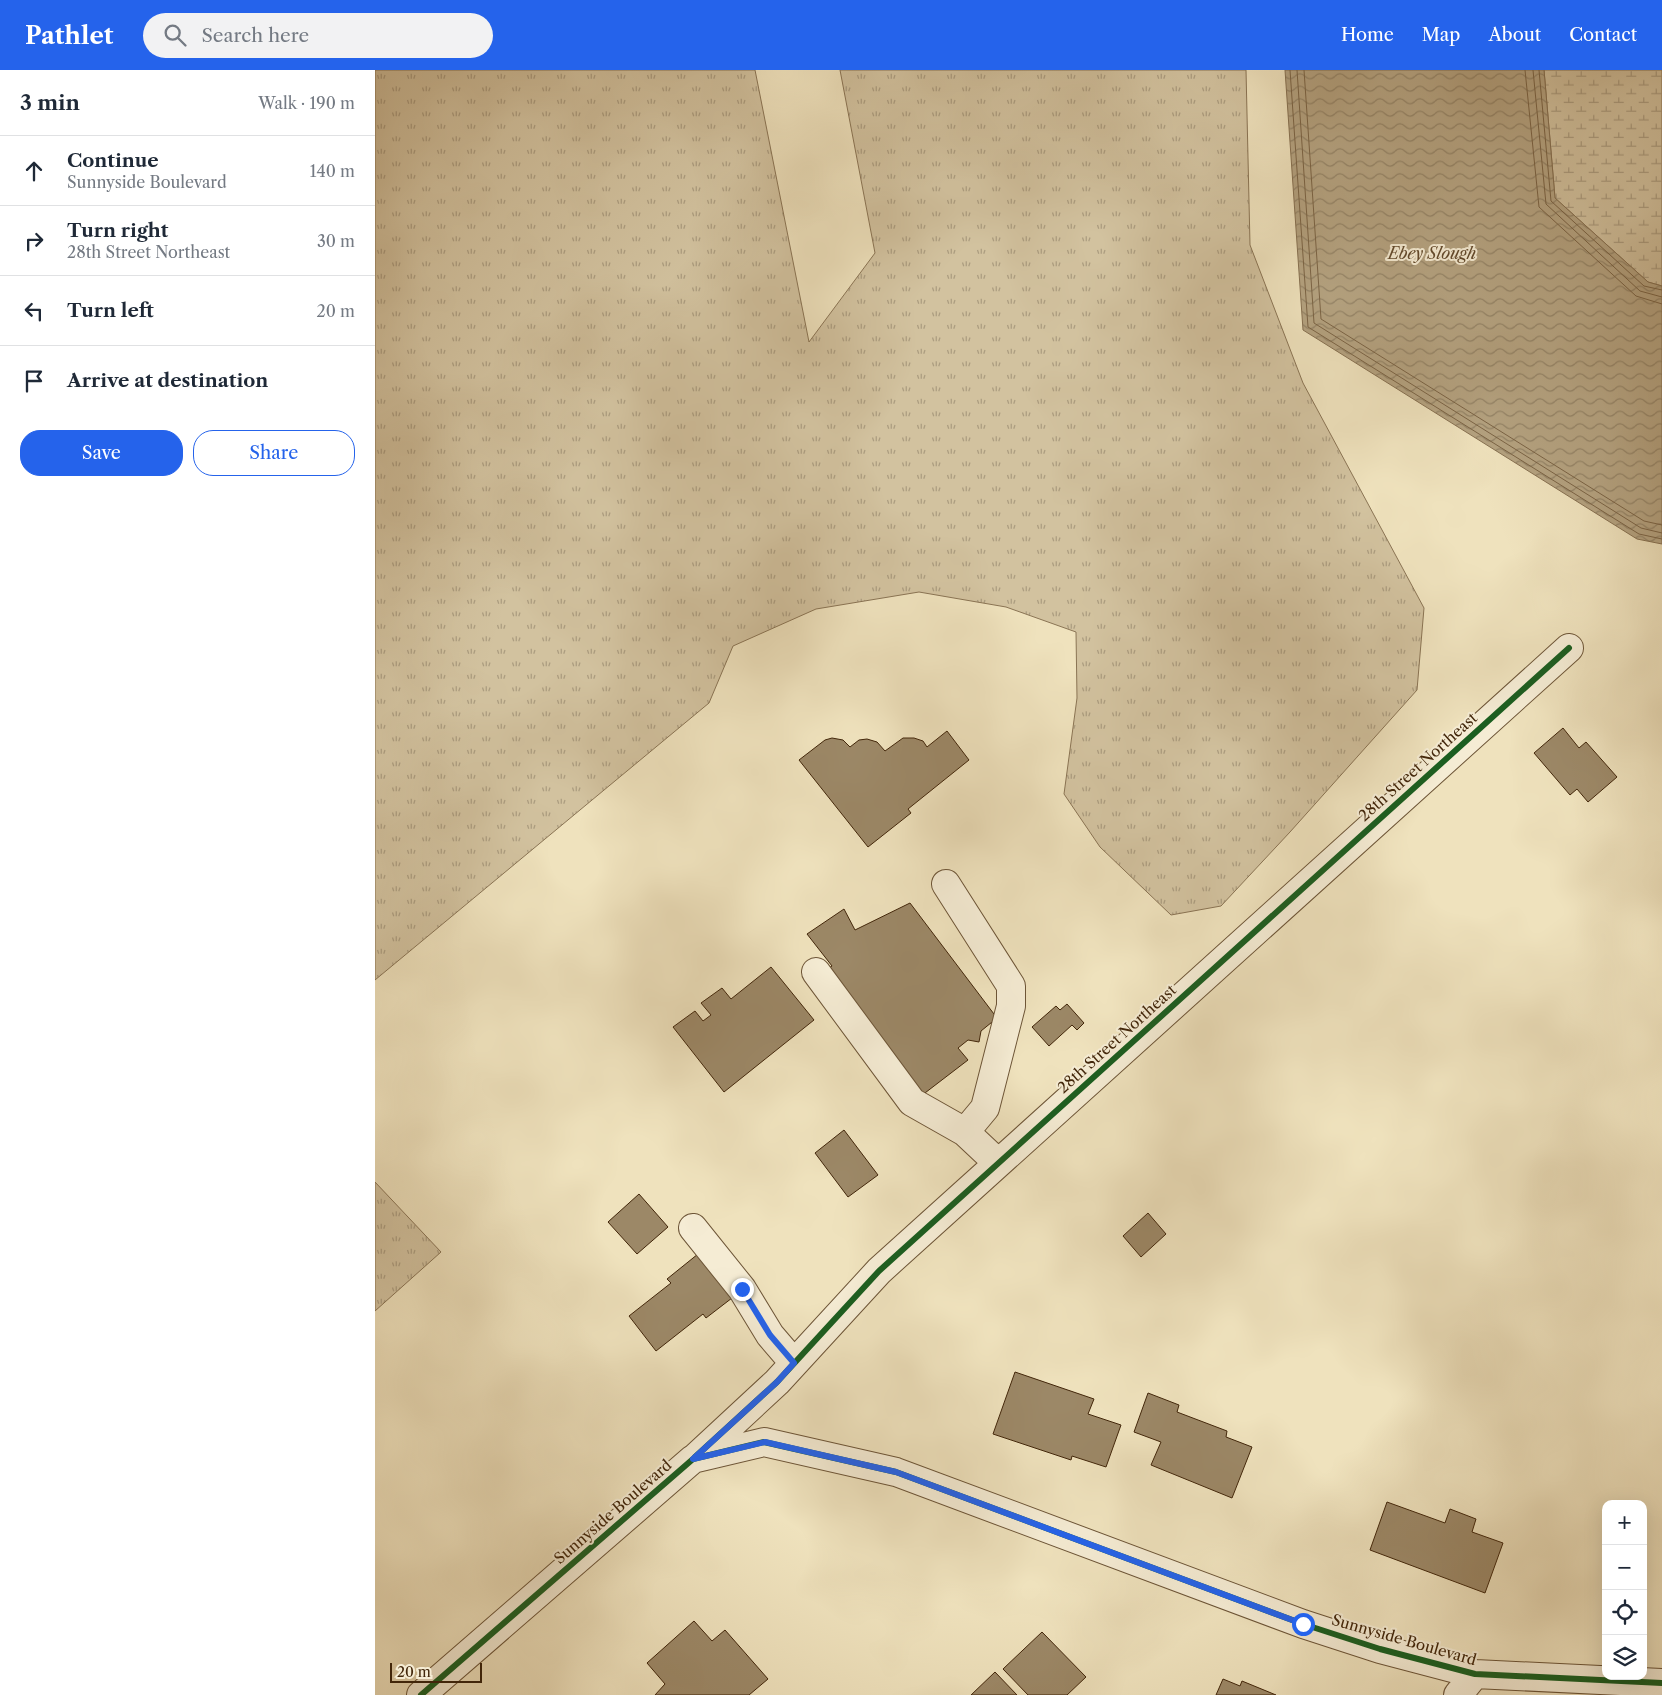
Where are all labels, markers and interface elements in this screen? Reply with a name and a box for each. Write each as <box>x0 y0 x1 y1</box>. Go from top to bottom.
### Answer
search box <box>143 13 493 58</box>
text: Pathlet <box>25 21 113 50</box>
icon: search <box>161 21 189 49</box>
text: Search here <box>201 24 309 47</box>
text: Home <box>1341 24 1394 46</box>
text: Map <box>1422 24 1460 46</box>
text: About <box>1488 24 1541 46</box>
text: Contact <box>1569 24 1637 46</box>
text: 3 min <box>20 90 80 115</box>
text: Walk · 190 m <box>258 93 355 113</box>
text: Continue <box>67 149 159 172</box>
icon: ahead <box>20 157 48 185</box>
text: 140 m <box>310 161 355 181</box>
text: Sunnyside Boulevard <box>67 172 227 192</box>
text: Turn right <box>67 219 168 242</box>
icon: right <box>20 227 48 255</box>
text: 30 m <box>317 231 355 251</box>
text: 28th Street Northeast <box>67 242 230 262</box>
water label: Ebey Slough <box>1386 243 1476 263</box>
icon: left <box>20 297 48 325</box>
text: Turn left <box>67 299 154 322</box>
text: 20 m <box>316 301 355 321</box>
icon: arrive <box>20 367 48 395</box>
text: Arrive at destination <box>67 369 268 392</box>
button: Save <box>20 430 183 476</box>
button: Share <box>193 430 355 476</box>
street label: 28th Street Northeast <box>1354 708 1481 825</box>
street label: 28th Street Northeast <box>1053 980 1180 1097</box>
route end <box>731 1278 754 1301</box>
street label: Sunnyside Boulevard <box>550 1455 675 1568</box>
map controls <box>1602 1500 1647 1680</box>
button: + <box>1602 1500 1647 1545</box>
button: − <box>1602 1545 1647 1590</box>
button: locate <box>1602 1590 1647 1635</box>
street label: Sunnyside Boulevard <box>1330 1610 1479 1669</box>
route start <box>1292 1613 1315 1636</box>
button: layers <box>1602 1635 1647 1680</box>
scale bar <box>390 1660 483 1683</box>
text: 20 m <box>397 1663 431 1681</box>

